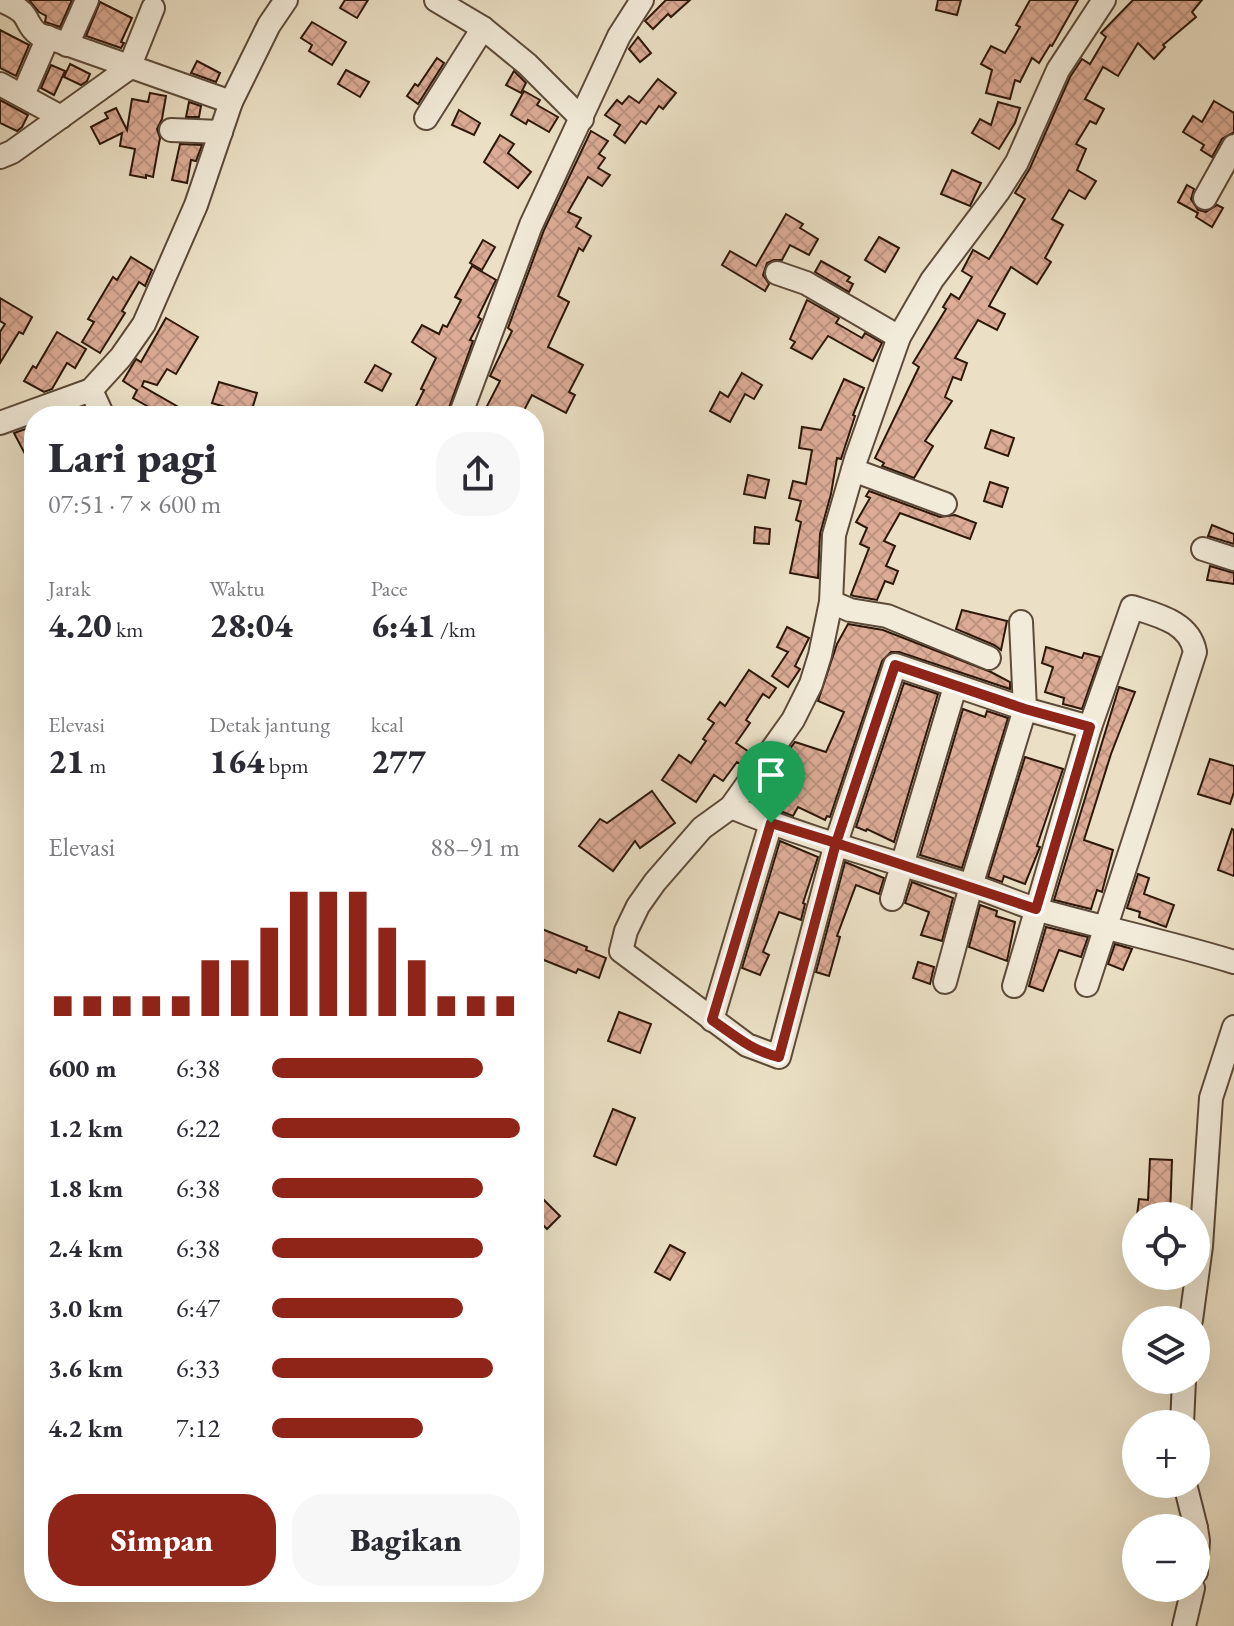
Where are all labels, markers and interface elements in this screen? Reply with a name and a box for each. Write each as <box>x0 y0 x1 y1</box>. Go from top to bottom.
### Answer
text: Lari pagi <box>48 428 217 485</box>
button: share <box>436 432 520 516</box>
text: 07:51 · 7 × 600 m <box>48 487 221 521</box>
text: Jarak <box>48 574 91 603</box>
text: Waktu <box>209 574 265 603</box>
text: Pace <box>371 574 408 603</box>
text: 4.20 <box>48 603 112 647</box>
text: 28:04 <box>209 603 293 647</box>
text: 6:41 <box>371 603 436 647</box>
text: km <box>112 615 143 644</box>
text: /km <box>436 615 476 644</box>
text: Elevasi <box>48 710 105 739</box>
text: Detak jantung <box>209 710 330 739</box>
text: kcal <box>371 710 404 739</box>
text: 21 <box>48 739 85 783</box>
text: 164 <box>209 739 264 783</box>
text: 277 <box>371 739 426 783</box>
pin <box>737 741 805 823</box>
text: m <box>85 751 106 780</box>
text: bpm <box>264 751 309 780</box>
icon: arrive <box>749 753 793 797</box>
text: Elevasi <box>48 830 115 864</box>
text: 88–91 m <box>430 830 520 864</box>
text: 600 m <box>48 1051 116 1085</box>
text: 6:38 <box>176 1051 220 1085</box>
text: 1.2 km <box>48 1111 123 1145</box>
text: 6:22 <box>176 1111 220 1145</box>
text: 1.8 km <box>48 1171 123 1205</box>
text: 6:38 <box>176 1171 220 1205</box>
map controls <box>1122 1202 1210 1602</box>
button: locate <box>1122 1202 1210 1290</box>
text: 2.4 km <box>48 1231 123 1265</box>
text: 6:38 <box>176 1231 220 1265</box>
text: 3.0 km <box>48 1291 123 1325</box>
text: 6:47 <box>176 1291 220 1325</box>
button: layers <box>1122 1306 1210 1394</box>
text: 3.6 km <box>48 1351 123 1385</box>
text: 6:33 <box>176 1351 220 1385</box>
button: + <box>1122 1410 1210 1498</box>
text: 4.2 km <box>48 1411 123 1445</box>
text: 7:12 <box>176 1411 220 1445</box>
button: Simpan <box>48 1494 276 1586</box>
button: Bagikan <box>292 1494 520 1586</box>
button: − <box>1122 1514 1210 1602</box>

